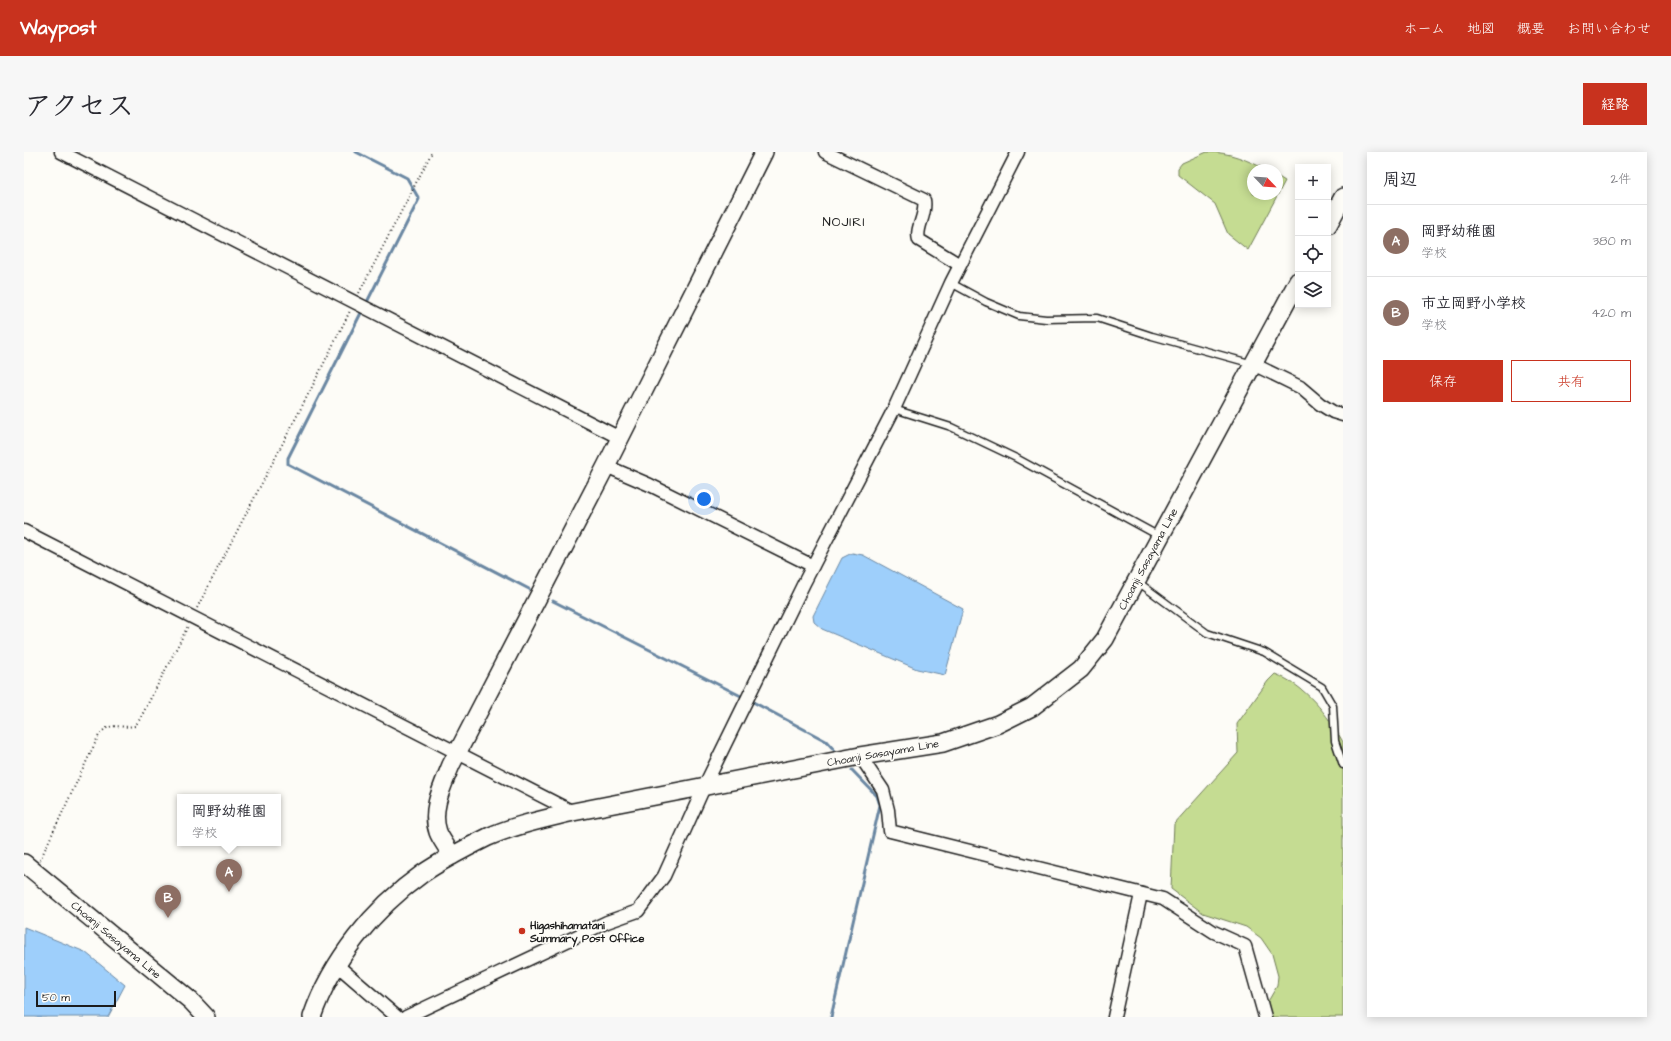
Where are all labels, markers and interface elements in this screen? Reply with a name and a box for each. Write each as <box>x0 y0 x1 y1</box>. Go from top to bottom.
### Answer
text: Waypost <box>20 15 96 42</box>
text: ホーム <box>1404 19 1445 39</box>
text: 地図 <box>1467 19 1495 39</box>
text: 概要 <box>1517 19 1545 39</box>
text: お問い合わせ <box>1567 19 1651 39</box>
button: 経路 <box>1583 83 1647 125</box>
text: アクセス <box>24 87 134 126</box>
north arrow <box>1247 164 1283 200</box>
map controls <box>1295 164 1331 308</box>
button: + <box>1295 164 1331 200</box>
text: 周辺 <box>1383 168 1417 192</box>
text: 2件 <box>1611 170 1631 188</box>
button: − <box>1295 200 1331 236</box>
district label: NOJIRI <box>823 213 865 231</box>
text: 岡野幼稚園 <box>1421 221 1496 242</box>
text: A <box>1392 232 1400 250</box>
text: 380 m <box>1592 232 1631 250</box>
button: locate <box>1295 236 1331 272</box>
text: 学校 <box>1421 244 1447 262</box>
button: layers <box>1295 272 1331 308</box>
text: 市立岡野小学校 <box>1421 293 1526 314</box>
text: B <box>1391 304 1401 322</box>
text: 420 m <box>1591 304 1631 322</box>
text: 学校 <box>1421 316 1447 334</box>
button: 保存 <box>1383 360 1503 402</box>
button: 共有 <box>1511 360 1631 402</box>
your location <box>694 489 714 509</box>
street label: Choanji Sasayama Line <box>1115 505 1182 613</box>
street label: Choanji Sasayama Line <box>826 736 940 771</box>
popup <box>177 794 281 846</box>
text: 岡野幼稚園 <box>191 801 267 822</box>
text: 学校 <box>191 824 218 842</box>
pin: A <box>216 859 242 892</box>
pin: B <box>155 885 181 918</box>
street label: Choanji Sasayama Line <box>67 898 164 983</box>
place label: Higashihamatani Summary Post Office <box>529 918 645 948</box>
marker: Higashihamatani Summary Post Office <box>517 926 527 936</box>
scale bar <box>36 989 116 1008</box>
text: 50 m <box>42 990 70 1005</box>

